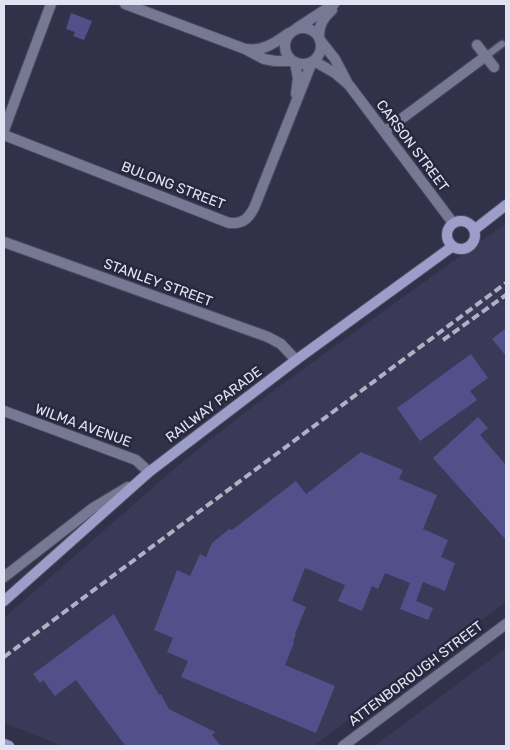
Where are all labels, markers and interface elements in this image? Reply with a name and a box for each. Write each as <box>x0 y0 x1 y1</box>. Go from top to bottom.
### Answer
street label: CARSON STREET <box>372 97 452 195</box>
street label: BULONG STREET <box>119 158 227 214</box>
street label: STANLEY STREET <box>101 256 215 310</box>
street label: RAILWAY PARADE <box>163 363 265 447</box>
street label: WILMA AVENUE <box>33 401 133 451</box>
street label: ATTENBOROUGH STREET <box>345 618 487 730</box>

